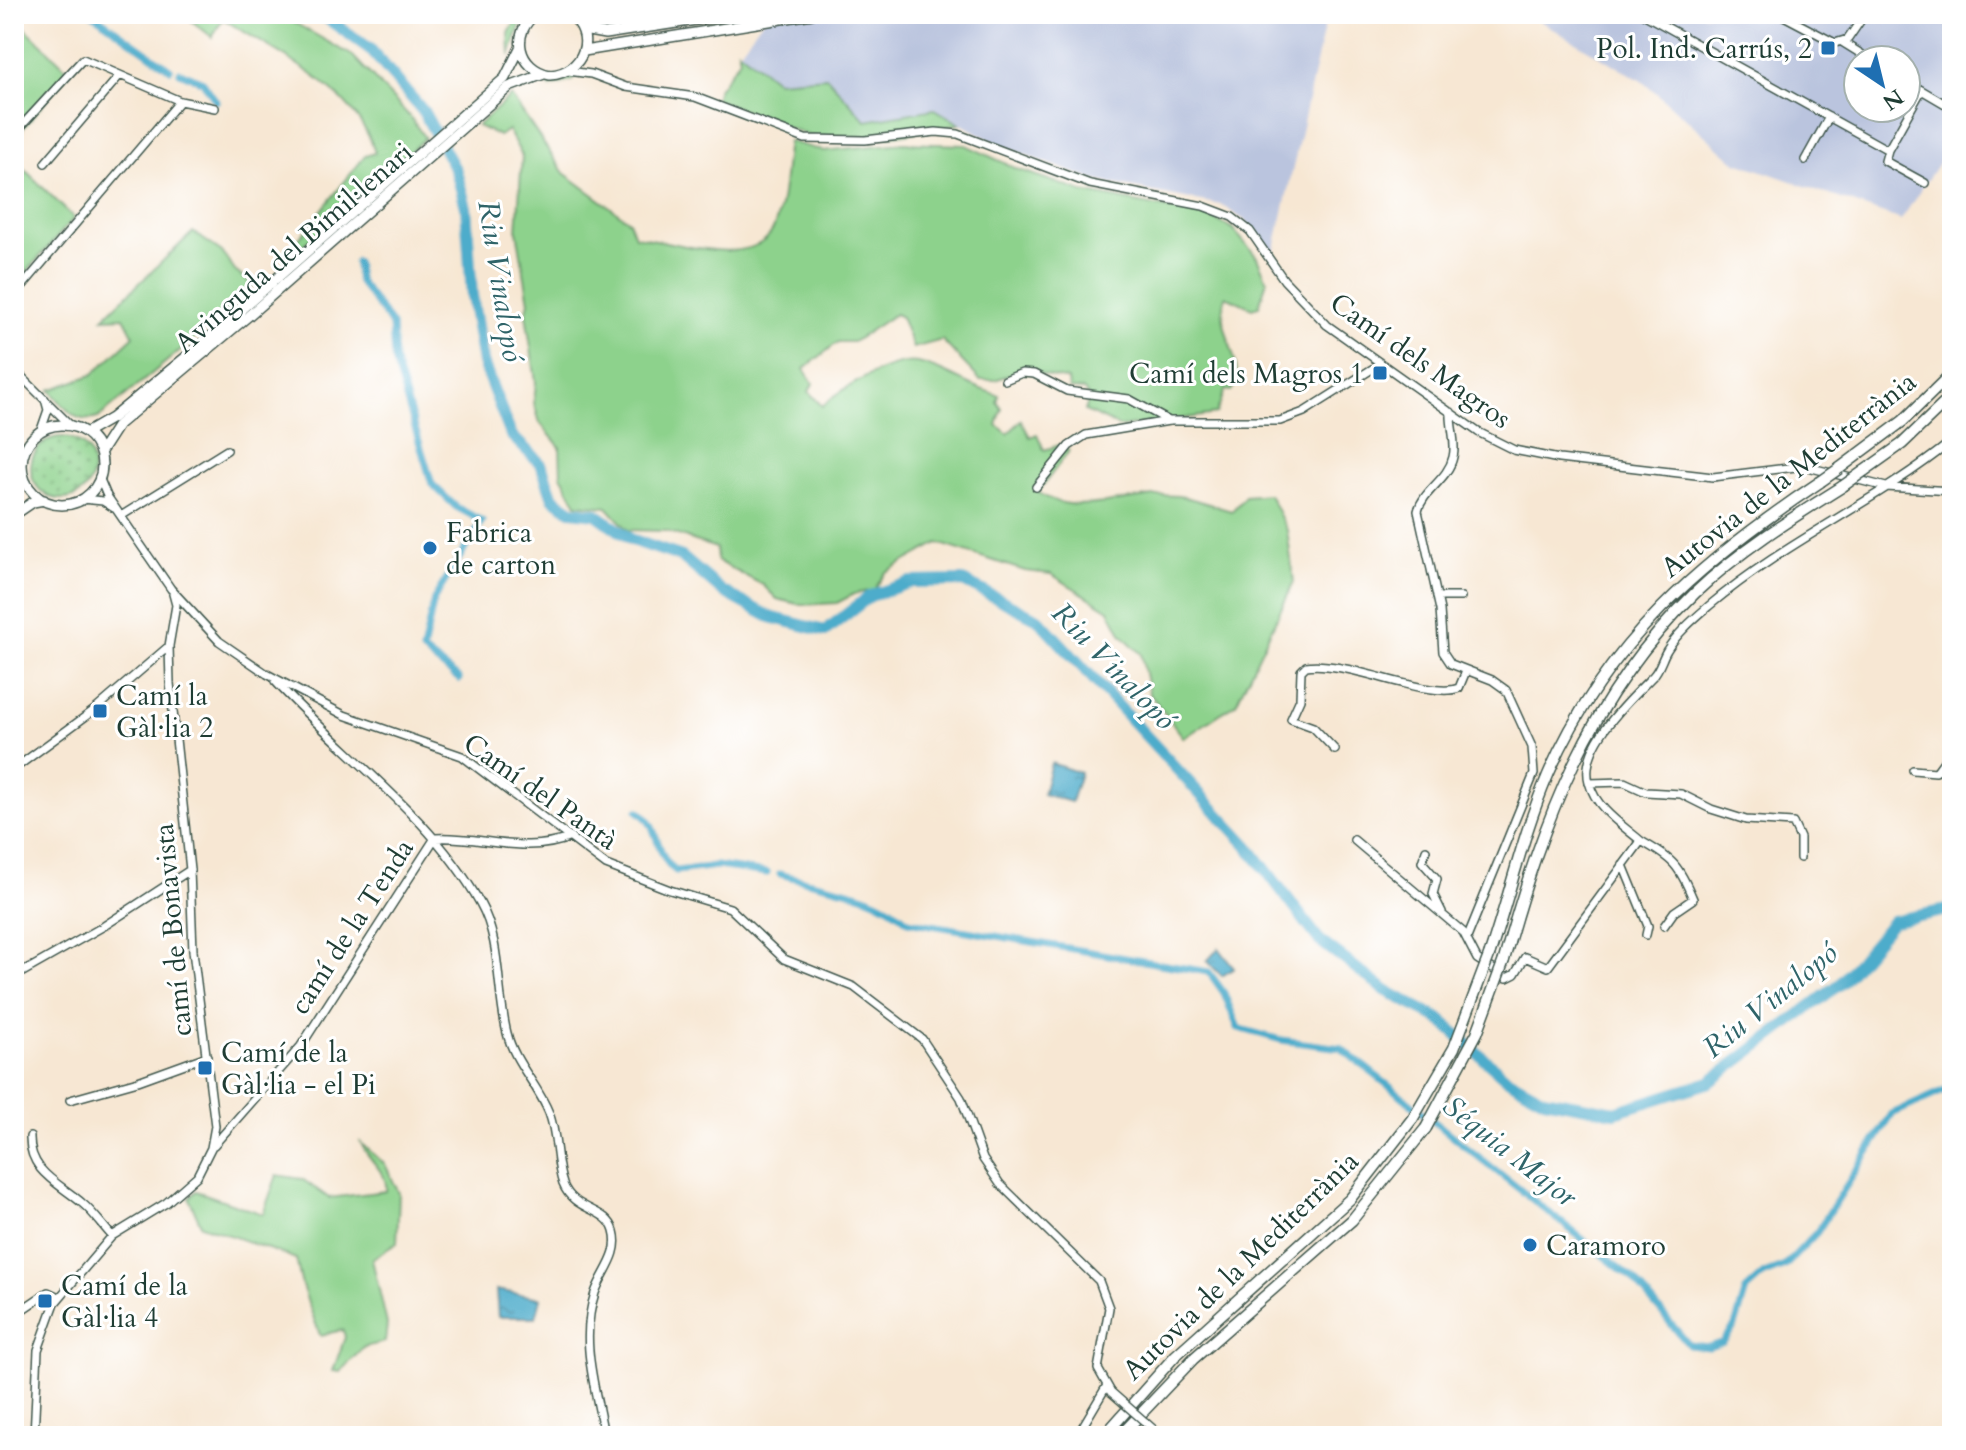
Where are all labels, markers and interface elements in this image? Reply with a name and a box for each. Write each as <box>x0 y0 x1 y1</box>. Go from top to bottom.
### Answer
place label: Pol. Ind. Carrús, 2 <box>1596 30 1812 68</box>
marker: Pol. Ind. Carrús, 2 <box>1819 39 1837 57</box>
north arrow <box>1842 44 1922 124</box>
text: N <box>1876 82 1909 117</box>
street label: Avinguda del Bimil·lenari <box>166 134 421 362</box>
water label: Riu Vinalopó <box>468 197 534 366</box>
street label: Camí dels Magros <box>1322 284 1519 437</box>
place label: Camí dels Magros 1 <box>1129 355 1364 393</box>
street label: Autovia de la Mediterrània <box>1653 363 1924 587</box>
marker: Camí dels Magros 1 <box>1371 364 1389 382</box>
place label: Fabrica de carton <box>446 514 556 584</box>
marker: Fabrica de carton <box>421 539 439 557</box>
water label: Riu Vinalopó <box>1042 593 1186 740</box>
place label: Camí la Gàl·lia 2 <box>116 677 213 747</box>
marker: Camí la Gàl·lia 2 <box>91 702 109 720</box>
street label: Camí del Pantà <box>456 725 625 859</box>
street label: camí de Bonavista <box>145 822 201 1038</box>
street label: camí de la Tenda <box>281 831 423 1022</box>
water label: Riu Vinalopó <box>1694 933 1847 1068</box>
place label: Camí de la Gàl·lia - el Pi <box>221 1034 376 1104</box>
marker: Camí de la Gàl·lia - el Pi <box>196 1059 214 1077</box>
water label: Séquia Major <box>1434 1086 1586 1218</box>
street label: Autovia de la Mediterrània <box>1114 1143 1367 1389</box>
place label: Caramoro <box>1546 1227 1666 1265</box>
marker: Caramoro <box>1521 1236 1539 1254</box>
place label: Camí de la Gàl·lia 4 <box>61 1267 188 1337</box>
marker: Camí de la Gàl·lia 4 <box>36 1292 54 1310</box>

